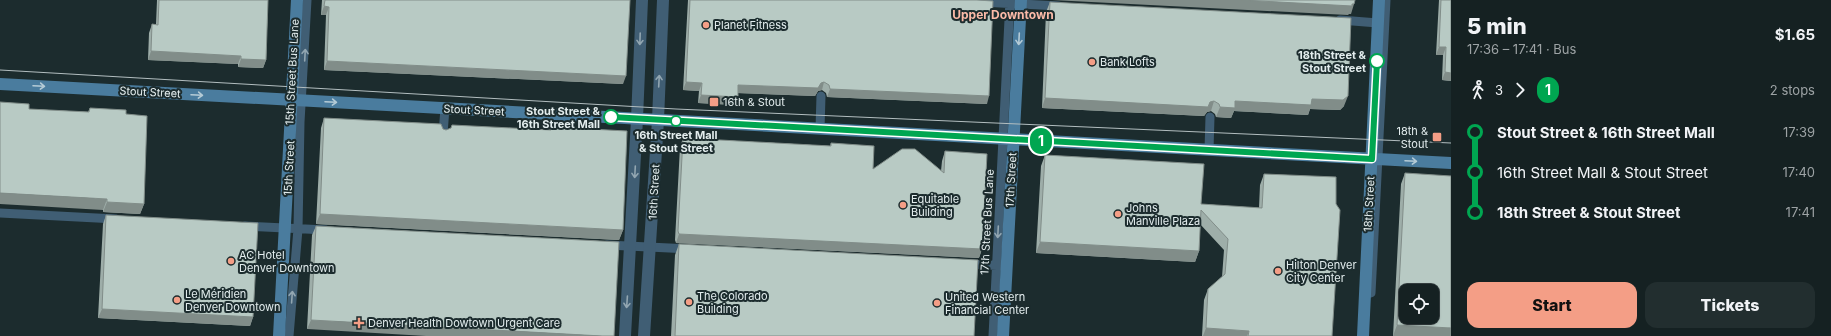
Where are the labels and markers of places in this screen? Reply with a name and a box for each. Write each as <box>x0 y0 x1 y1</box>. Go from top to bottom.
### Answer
place label: Planet Fitness <box>714 18 787 32</box>
marker: Planet Fitness <box>701 20 711 30</box>
place label: 18th Street & Stout Street <box>1298 48 1367 75</box>
marker: 18th Street & Stout Street <box>1369 53 1385 69</box>
place label: Bank Lofts <box>1100 55 1155 69</box>
marker: Bank Lofts <box>1087 57 1097 67</box>
place label: 16th & Stout <box>723 95 785 109</box>
marker: 16th & Stout <box>708 96 720 108</box>
place label: Stout Street & 16th Street Mall <box>517 104 601 131</box>
marker: Stout Street & 16th Street Mall <box>603 109 619 125</box>
marker: 16th Street Mall & Stout Street <box>670 115 682 127</box>
place label: 18th & Stout <box>1396 124 1428 151</box>
place label: 16th Street Mall & Stout Street <box>634 128 718 155</box>
marker: 18th & Stout <box>1431 131 1443 143</box>
place label: Equitable Building <box>911 192 959 219</box>
marker: Equitable Building <box>898 200 908 210</box>
place label: Johns Manville Plaza <box>1126 201 1200 228</box>
marker: Johns Manville Plaza <box>1113 209 1123 219</box>
place label: AC Hotel Denver Downtown <box>239 248 335 275</box>
marker: AC Hotel Denver Downtown <box>226 256 236 266</box>
place label: Hilton Denver City Center <box>1286 258 1357 285</box>
marker: Hilton Denver City Center <box>1273 266 1283 276</box>
place label: Le Méridien Denver Downtown <box>185 287 281 314</box>
place label: The Colorado Building <box>697 289 768 316</box>
place label: United Western Financial Center <box>945 290 1029 317</box>
marker: Le Méridien Denver Downtown <box>172 295 182 305</box>
marker: The Colorado Building <box>684 297 694 307</box>
marker: United Western Financial Center <box>932 298 942 308</box>
place label: Denver Health Dowtown Urgent Care <box>368 316 560 330</box>
marker: Denver Health Dowtown Urgent Care <box>353 317 365 329</box>

